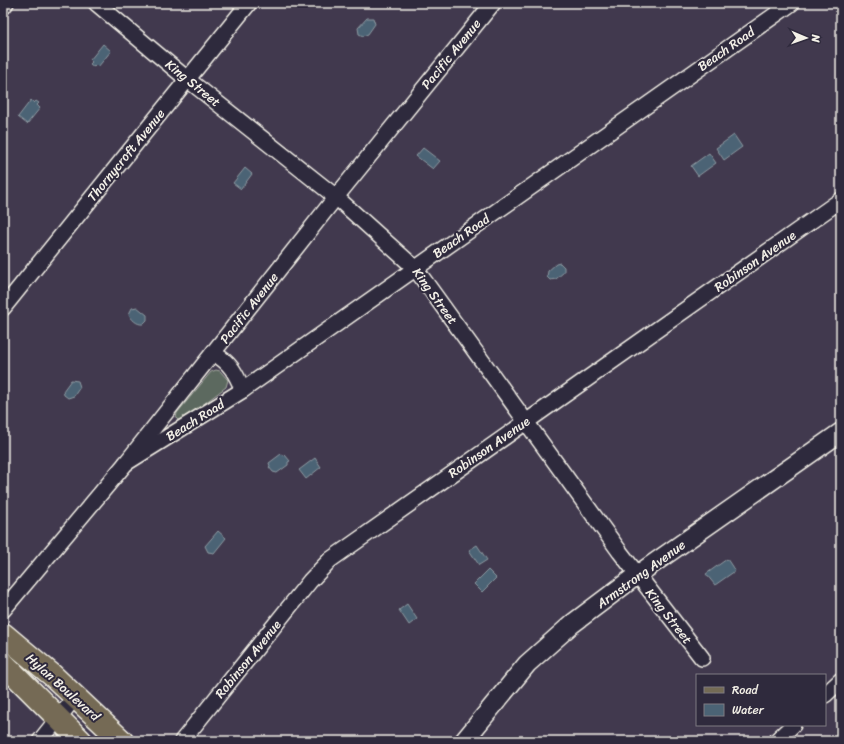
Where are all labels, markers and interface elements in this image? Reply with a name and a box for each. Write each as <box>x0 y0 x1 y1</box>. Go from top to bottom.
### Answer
street label: Pacific Avenue <box>415 13 487 94</box>
north arrow <box>786 18 826 58</box>
street label: Beach Road <box>692 20 760 77</box>
text: N <box>806 33 825 43</box>
street label: King Street <box>160 53 226 113</box>
street label: Thornycroft Avenue <box>81 103 171 207</box>
street label: Beach Road <box>427 207 495 264</box>
street label: Robinson Avenue <box>709 224 801 298</box>
street label: King Street <box>406 262 464 330</box>
street label: Pacific Avenue <box>214 267 285 349</box>
street label: Beach Road <box>161 392 230 447</box>
street label: Robinson Avenue <box>443 410 535 484</box>
street label: Armstrong Avenue <box>591 533 691 615</box>
street label: King Street <box>640 583 699 649</box>
street label: Robinson Avenue <box>209 614 287 704</box>
street label: Hylan Boulevard <box>20 647 106 728</box>
legend <box>696 674 826 726</box>
text: Road <box>732 679 759 701</box>
text: Water <box>732 699 765 721</box>

